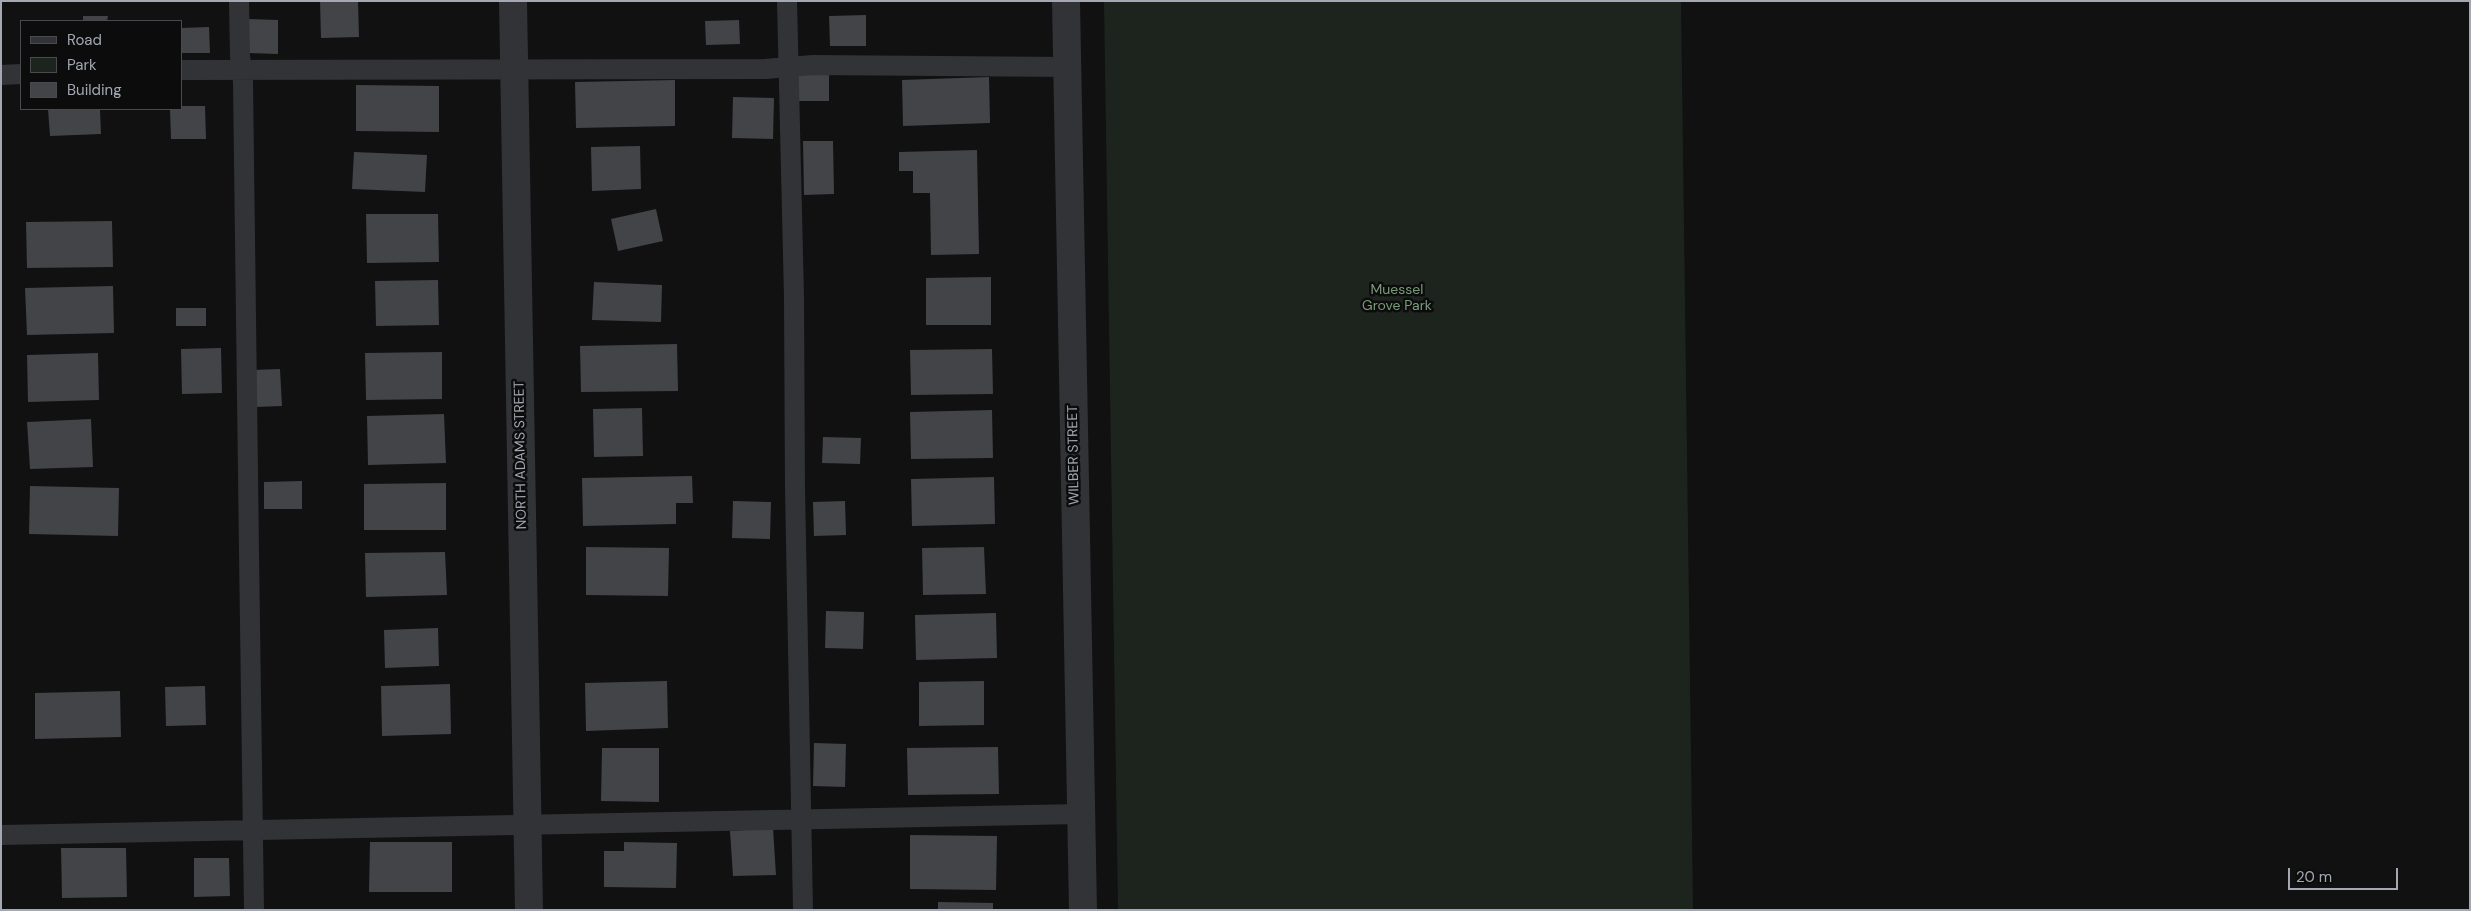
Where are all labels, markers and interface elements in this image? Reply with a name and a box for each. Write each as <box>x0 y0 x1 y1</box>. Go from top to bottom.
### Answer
legend <box>20 20 182 110</box>
text: Road <box>67 30 102 50</box>
text: Park <box>67 55 97 75</box>
text: Building <box>67 80 122 100</box>
park label: Muessel Grove Park <box>1362 282 1432 314</box>
street label: NORTH ADAMS STREET <box>511 380 531 530</box>
street label: WILBER STREET <box>1065 405 1083 505</box>
scale bar <box>2291 858 2401 890</box>
text: 20 m <box>2296 867 2332 887</box>

